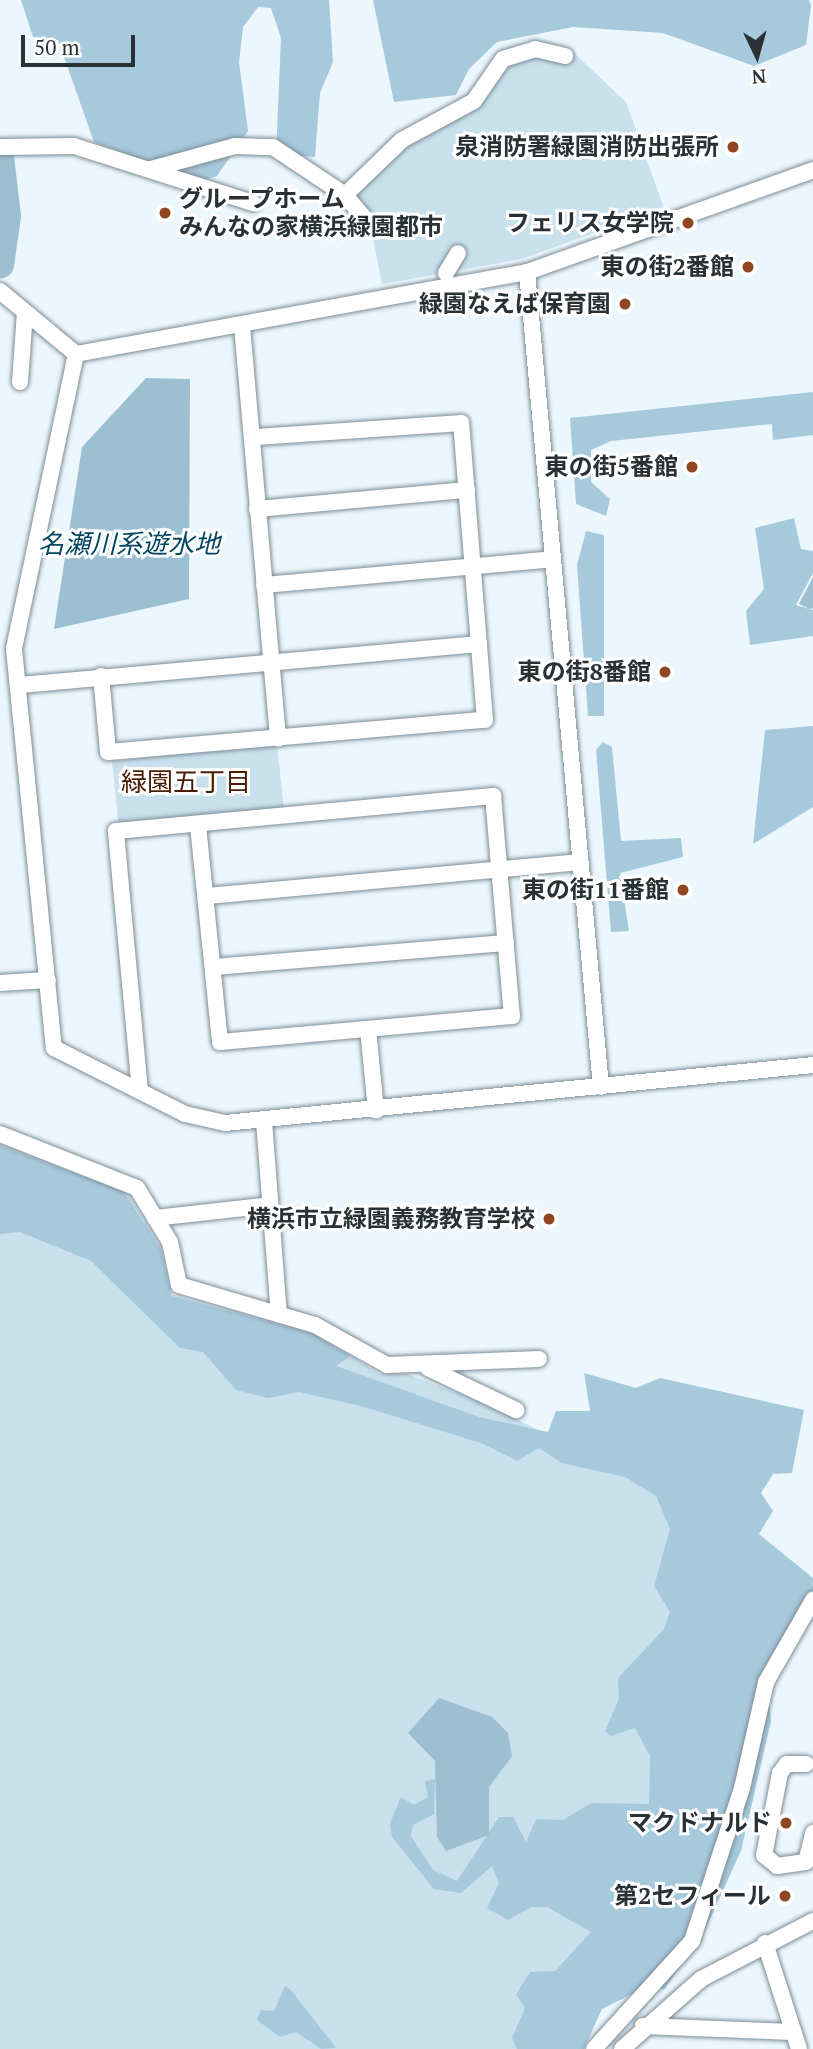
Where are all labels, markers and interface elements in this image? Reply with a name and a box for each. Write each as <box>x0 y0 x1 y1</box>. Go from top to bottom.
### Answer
scale bar <box>24 21 138 65</box>
north arrow <box>722 21 792 91</box>
text: 50 m <box>34 33 80 61</box>
text: N <box>751 64 767 90</box>
place label: 泉消防署緑園消防出張所 <box>455 133 719 161</box>
marker: 泉消防署緑園消防出張所 <box>725 139 741 155</box>
place label: グループホーム みんなの家横浜緑園都市 <box>179 185 443 241</box>
marker: グループホーム みんなの家横浜緑園都市 <box>157 205 173 221</box>
place label: フェリス女学院 <box>506 209 674 237</box>
marker: フェリス女学院 <box>680 215 696 231</box>
place label: 東の街2番館 <box>600 253 734 281</box>
marker: 東の街2番館 <box>740 259 756 275</box>
place label: 緑園なえば保育園 <box>419 290 611 318</box>
marker: 緑園なえば保育園 <box>617 296 633 312</box>
place label: 東の街5番館 <box>544 453 678 481</box>
marker: 東の街5番館 <box>684 459 700 475</box>
water label: 名瀬川系遊水地 <box>38 528 220 560</box>
place label: 東の街8番館 <box>517 658 651 686</box>
marker: 東の街8番館 <box>657 664 673 680</box>
district label: 緑園五丁目 <box>121 766 251 798</box>
place label: 東の街11番館 <box>522 876 669 904</box>
marker: 東の街11番館 <box>675 882 691 898</box>
place label: 横浜市立緑園義務教育学校 <box>247 1205 535 1233</box>
marker: 横浜市立緑園義務教育学校 <box>541 1211 557 1227</box>
place label: マクドナルド <box>628 1809 772 1837</box>
marker: マクドナルド <box>778 1815 794 1831</box>
place label: 第2セフィール <box>613 1882 771 1910</box>
marker: 第2セフィール <box>777 1888 793 1904</box>

